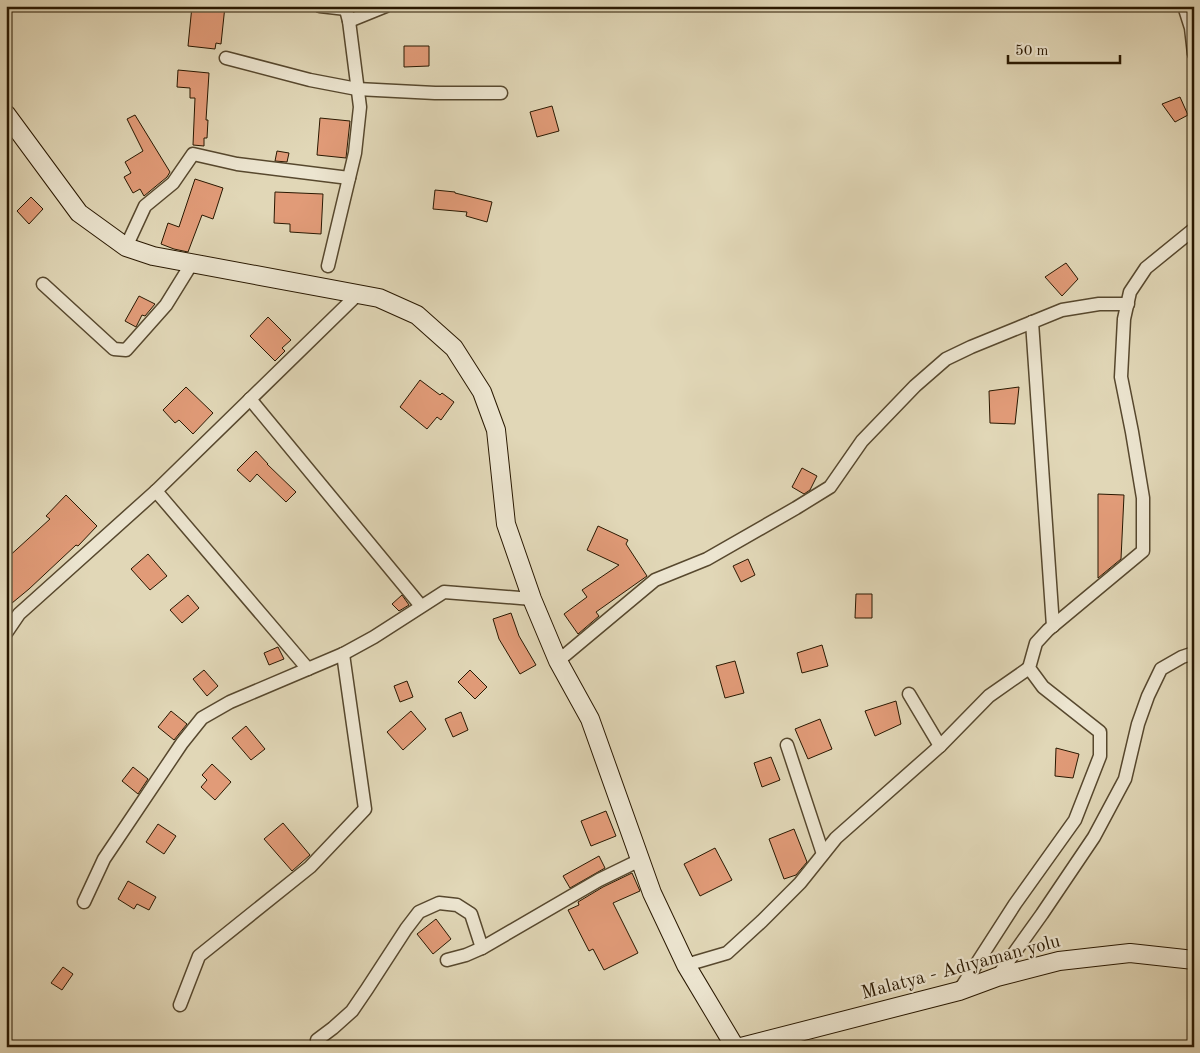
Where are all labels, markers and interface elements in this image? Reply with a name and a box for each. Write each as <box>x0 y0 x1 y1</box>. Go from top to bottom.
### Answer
scale bar <box>1008 32 1120 64</box>
text: 50 m <box>1015 44 1049 59</box>
street label: Malatya - Adıyaman yolu <box>859 932 1063 1004</box>

